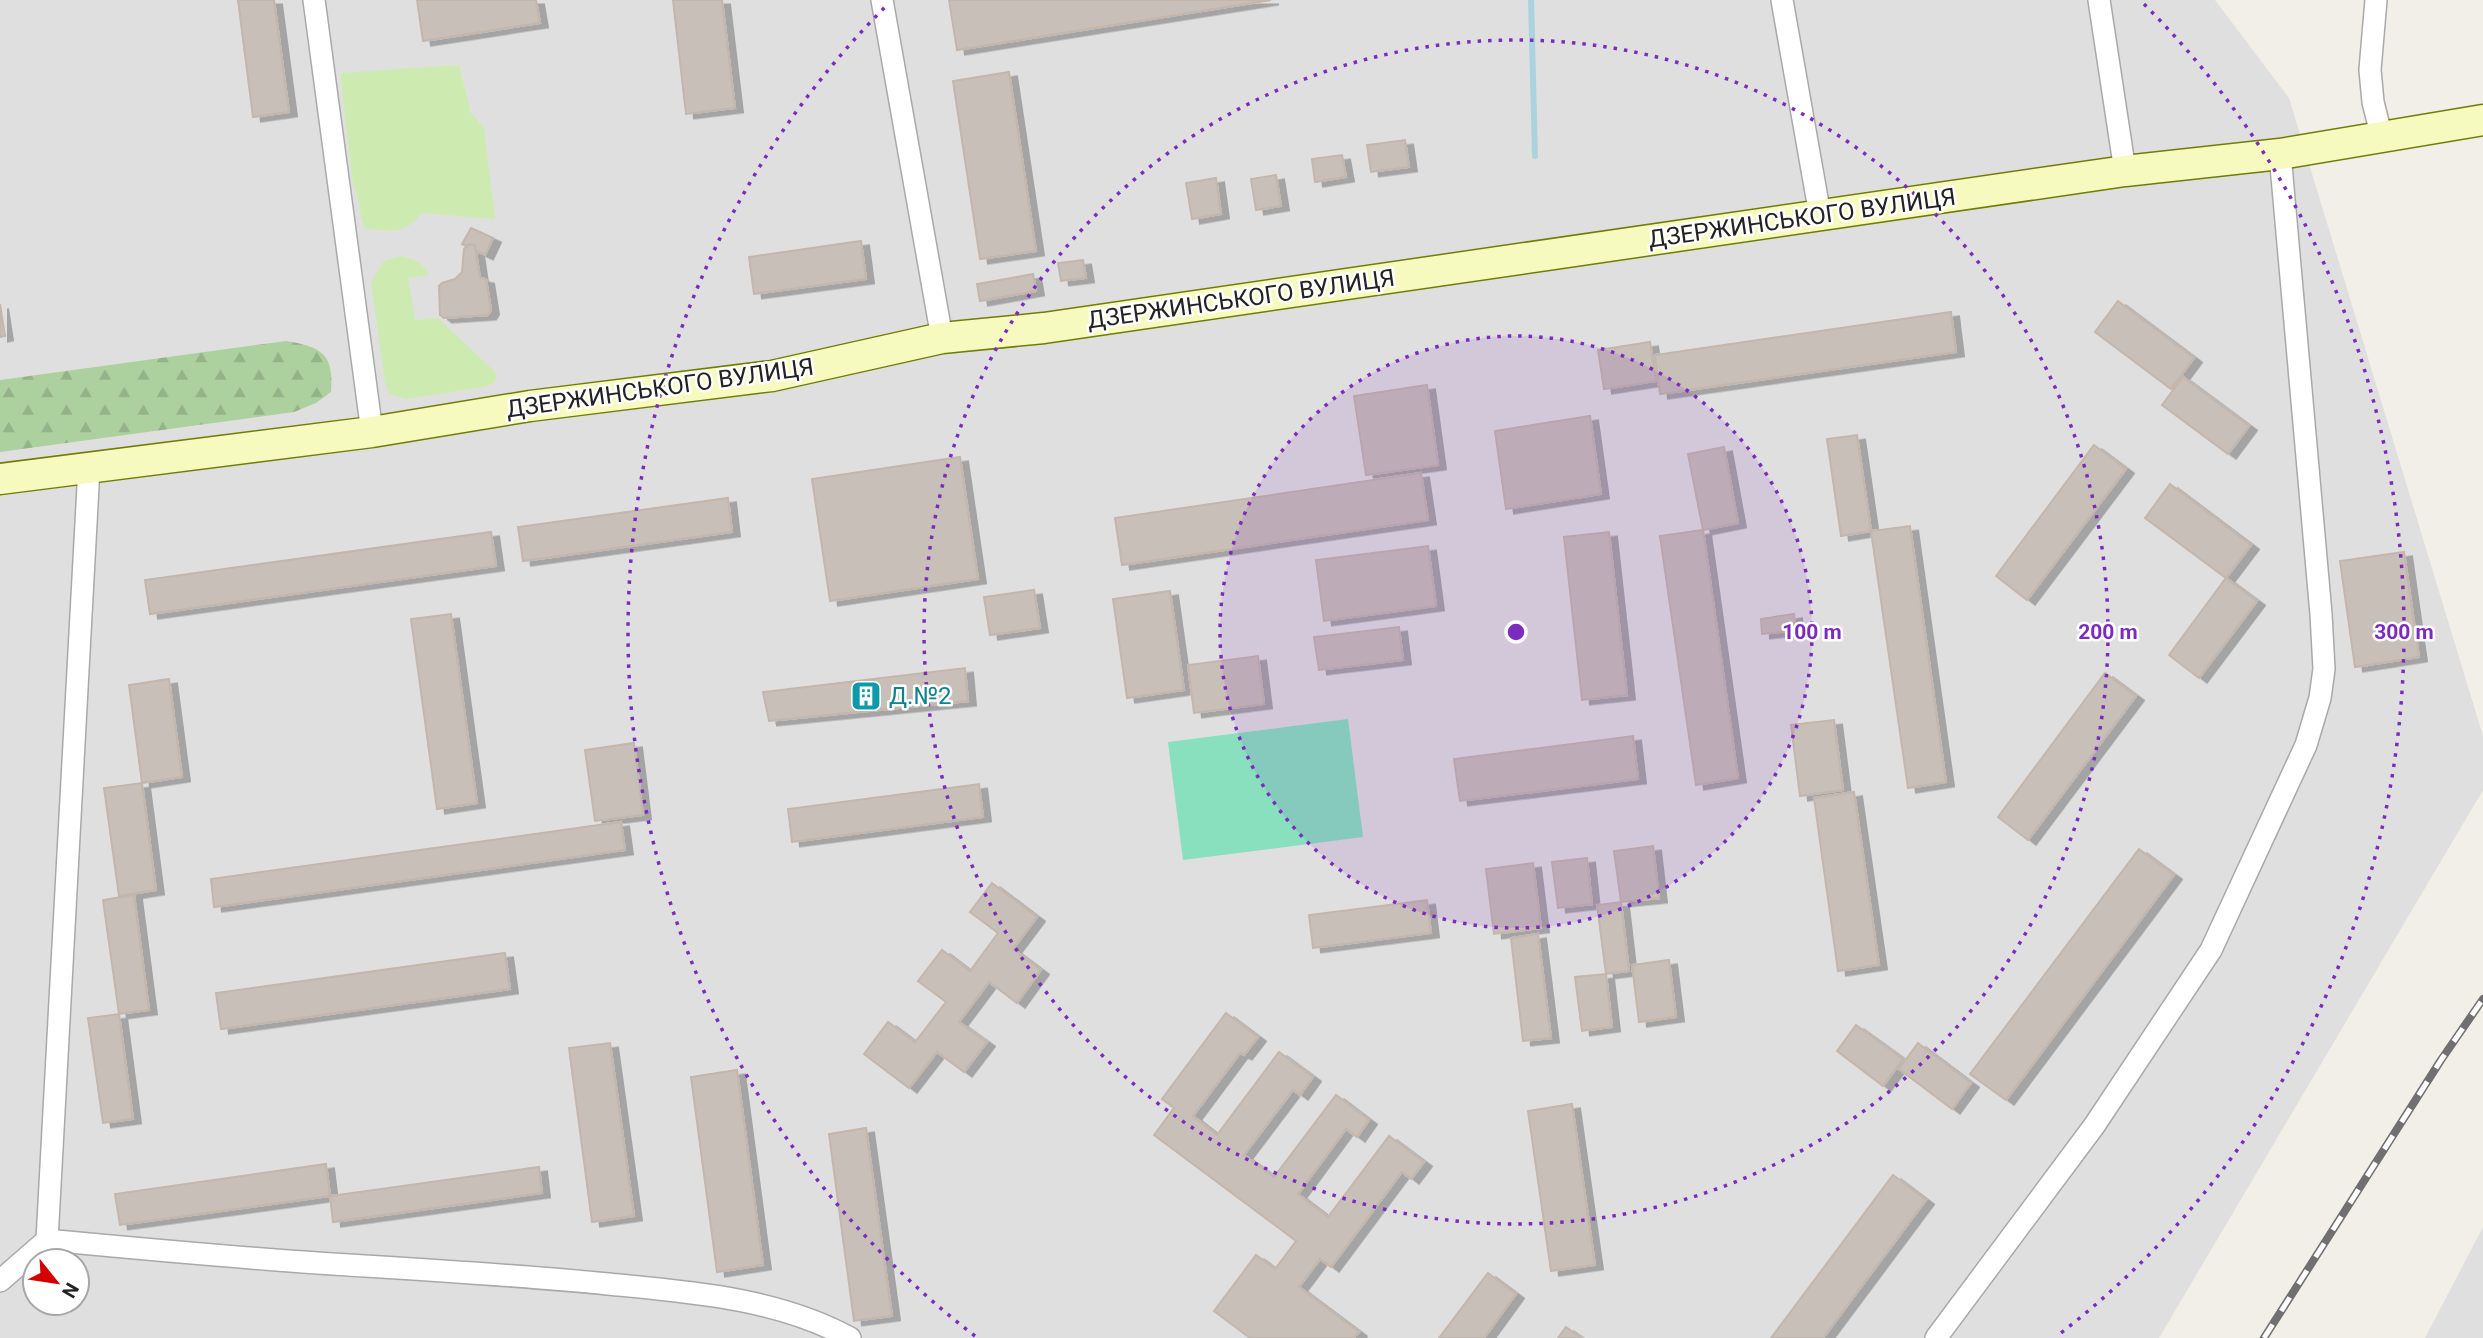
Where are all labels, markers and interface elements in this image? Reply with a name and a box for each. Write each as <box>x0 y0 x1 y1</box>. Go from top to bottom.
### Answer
street label: ДЗЕРЖИНСЬКОГО ВУЛИЦЯ <box>1646 183 1958 253</box>
street label: ДЗЕРЖИНСЬКОГО ВУЛИЦЯ <box>1085 264 1397 334</box>
street label: ДЗЕРЖИНСЬКОГО ВУЛИЦЯ <box>504 353 816 423</box>
centre of rings <box>1504 620 1528 644</box>
text: 100 m <box>1782 620 1842 644</box>
text: 200 m <box>2078 620 2138 644</box>
text: 300 m <box>2374 620 2434 644</box>
building icon: Д.№2 <box>849 679 883 713</box>
place label: Д.№2 <box>889 682 952 710</box>
north arrow <box>21 1247 91 1317</box>
text: N <box>57 1279 84 1302</box>

